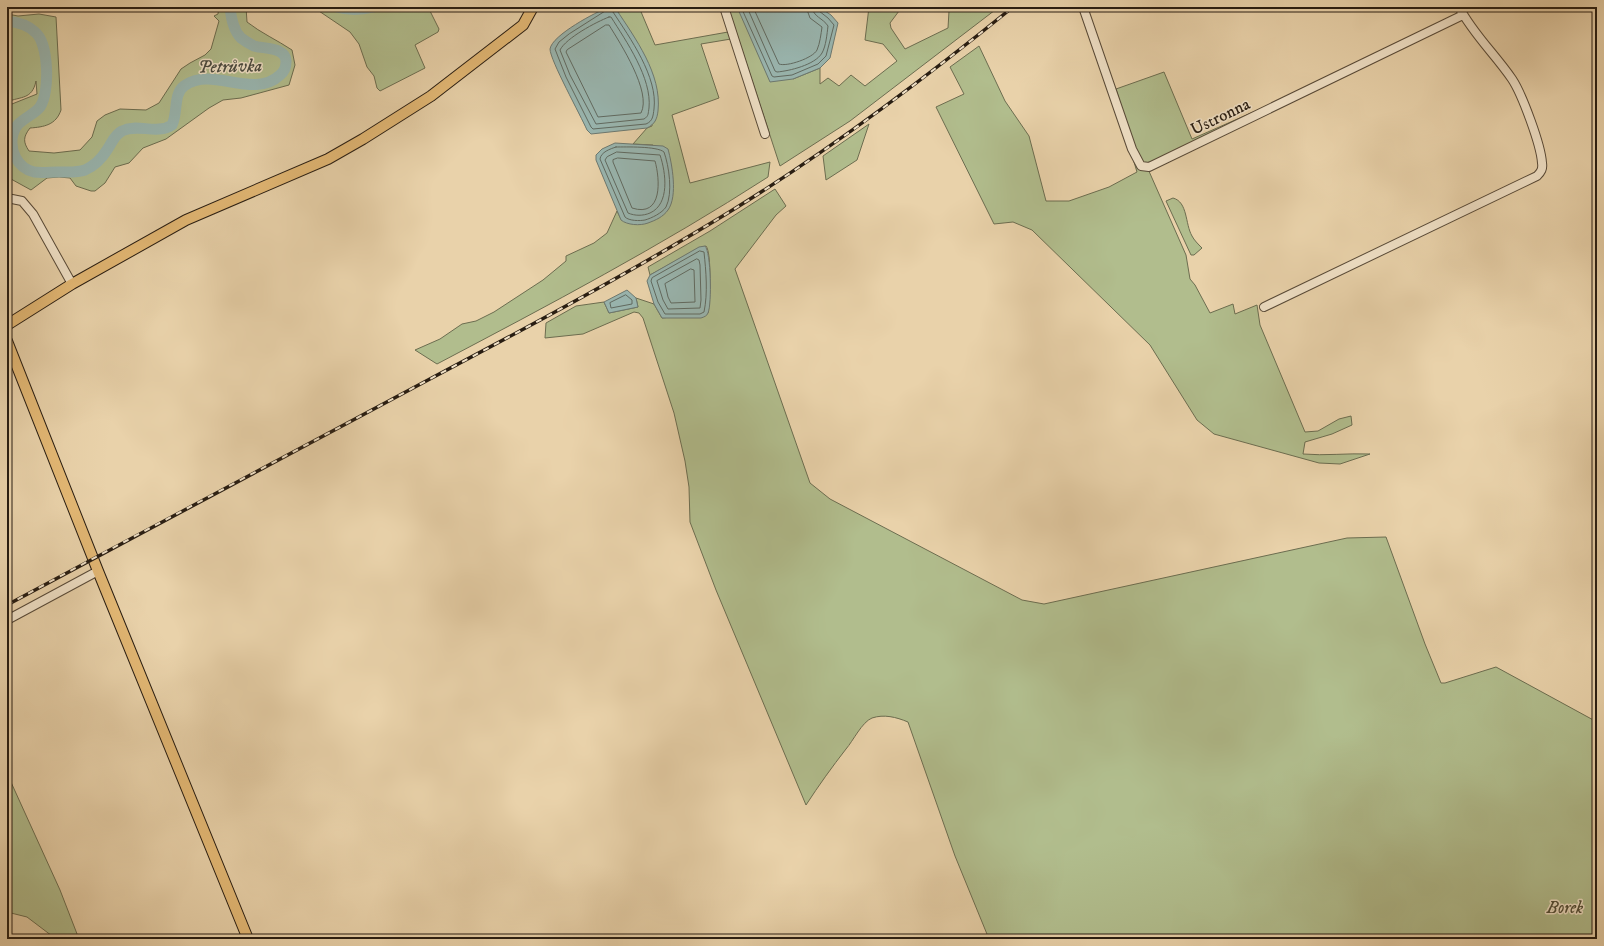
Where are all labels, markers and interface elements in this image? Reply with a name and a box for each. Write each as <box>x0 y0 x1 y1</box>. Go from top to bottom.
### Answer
water label: Petrůvka <box>198 55 263 79</box>
street label: Ustronna <box>1187 93 1254 141</box>
park label: Borek <box>1546 897 1584 919</box>

